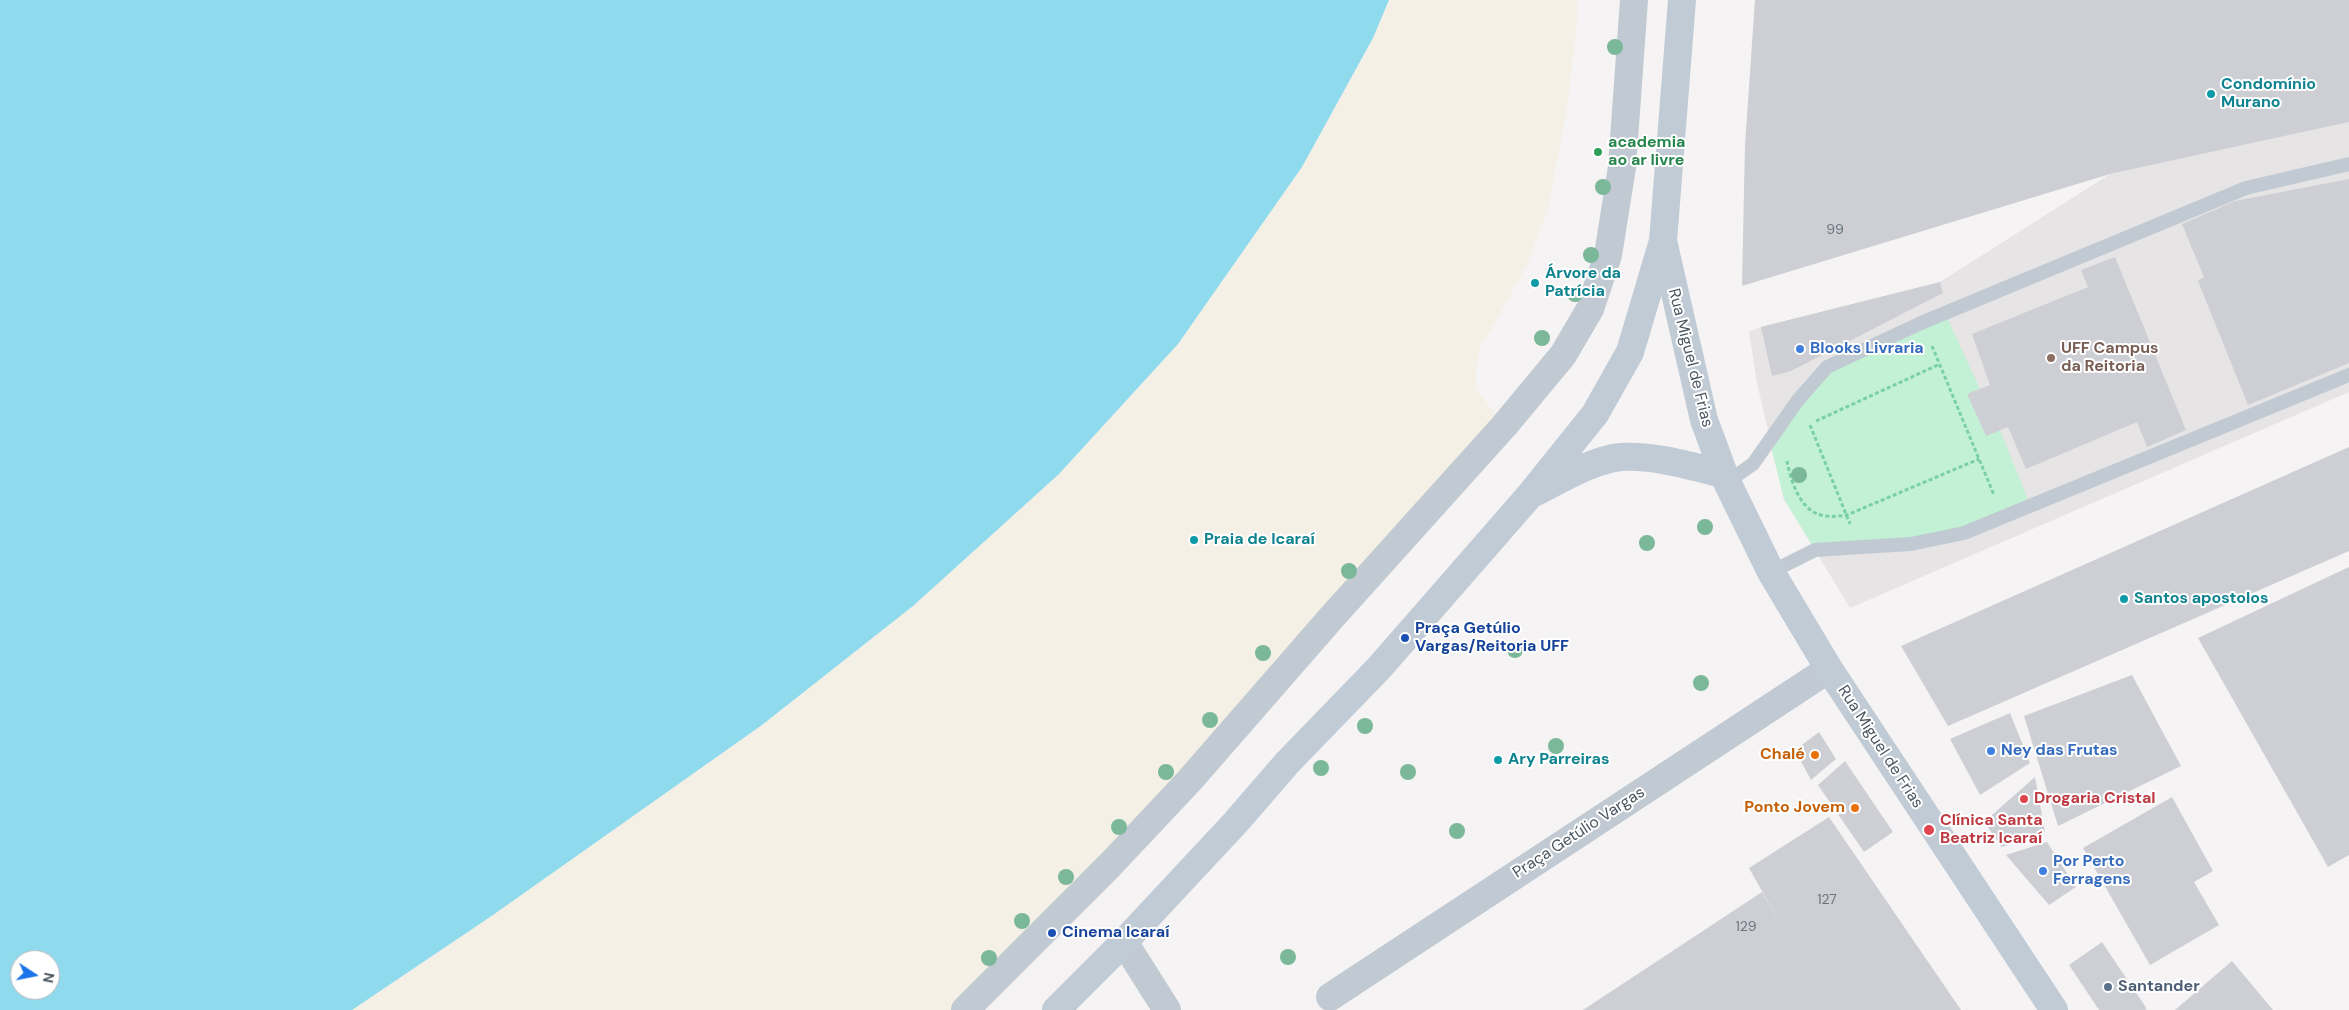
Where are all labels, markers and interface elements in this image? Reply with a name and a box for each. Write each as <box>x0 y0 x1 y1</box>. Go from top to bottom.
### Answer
place label: Condomínio Murano <box>2221 75 2316 113</box>
marker: Condomínio Murano <box>2205 88 2217 100</box>
place label: academia ao ar livre <box>1608 133 1685 171</box>
marker: academia ao ar livre <box>1592 146 1604 158</box>
house number: 99 <box>1826 222 1844 238</box>
place label: Árvore da Patrícia <box>1545 264 1621 302</box>
marker: Árvore da Patrícia <box>1529 277 1541 289</box>
street label: Rua Miguel de Frias <box>1663 287 1717 429</box>
place label: Blooks Livraria <box>1810 339 1924 359</box>
place label: UFF Campus da Reitoria <box>2061 339 2159 377</box>
marker: Blooks Livraria <box>1794 343 1806 355</box>
marker: UFF Campus da Reitoria <box>2045 352 2057 364</box>
place label: Praia de Icaraí <box>1204 530 1315 550</box>
marker: Praia de Icaraí <box>1188 534 1200 546</box>
place label: Santos apostolos <box>2134 589 2269 609</box>
marker: Santos apostolos <box>2118 593 2130 605</box>
place label: Praça Getúlio Vargas/Reitoria UFF <box>1415 619 1569 657</box>
marker: Praça Getúlio Vargas/Reitoria UFF <box>1399 632 1411 644</box>
street label: Rua Miguel de Frias <box>1833 682 1927 812</box>
place label: Ney das Frutas <box>2001 741 2118 761</box>
place label: Chalé <box>1760 745 1805 765</box>
marker: Ney das Frutas <box>1985 745 1997 757</box>
marker: Chalé <box>1809 749 1821 761</box>
place label: Ary Parreiras <box>1508 750 1609 770</box>
marker: Ary Parreiras <box>1492 754 1504 766</box>
street label: Praça Getúlio Vargas <box>1509 783 1649 883</box>
place label: Drogaria Cristal <box>2034 789 2156 809</box>
marker: Drogaria Cristal <box>2018 793 2030 805</box>
place label: Ponto Jovem <box>1744 798 1845 818</box>
marker: Ponto Jovem <box>1849 802 1861 814</box>
place label: Clínica Santa Beatriz Icaraí <box>1940 811 2043 849</box>
marker: Clínica Santa Beatriz Icaraí <box>1922 823 1936 837</box>
place label: Por Perto Ferragens <box>2053 852 2131 890</box>
marker: Por Perto Ferragens <box>2037 865 2049 877</box>
house number: 127 <box>1817 892 1837 908</box>
house number: 129 <box>1735 919 1757 935</box>
place label: Cinema Icaraí <box>1062 923 1170 943</box>
marker: Cinema Icaraí <box>1046 927 1058 939</box>
north arrow <box>10 950 60 1000</box>
text: N <box>39 971 59 984</box>
place label: Santander <box>2118 977 2200 997</box>
marker: Santander <box>2102 981 2114 993</box>

